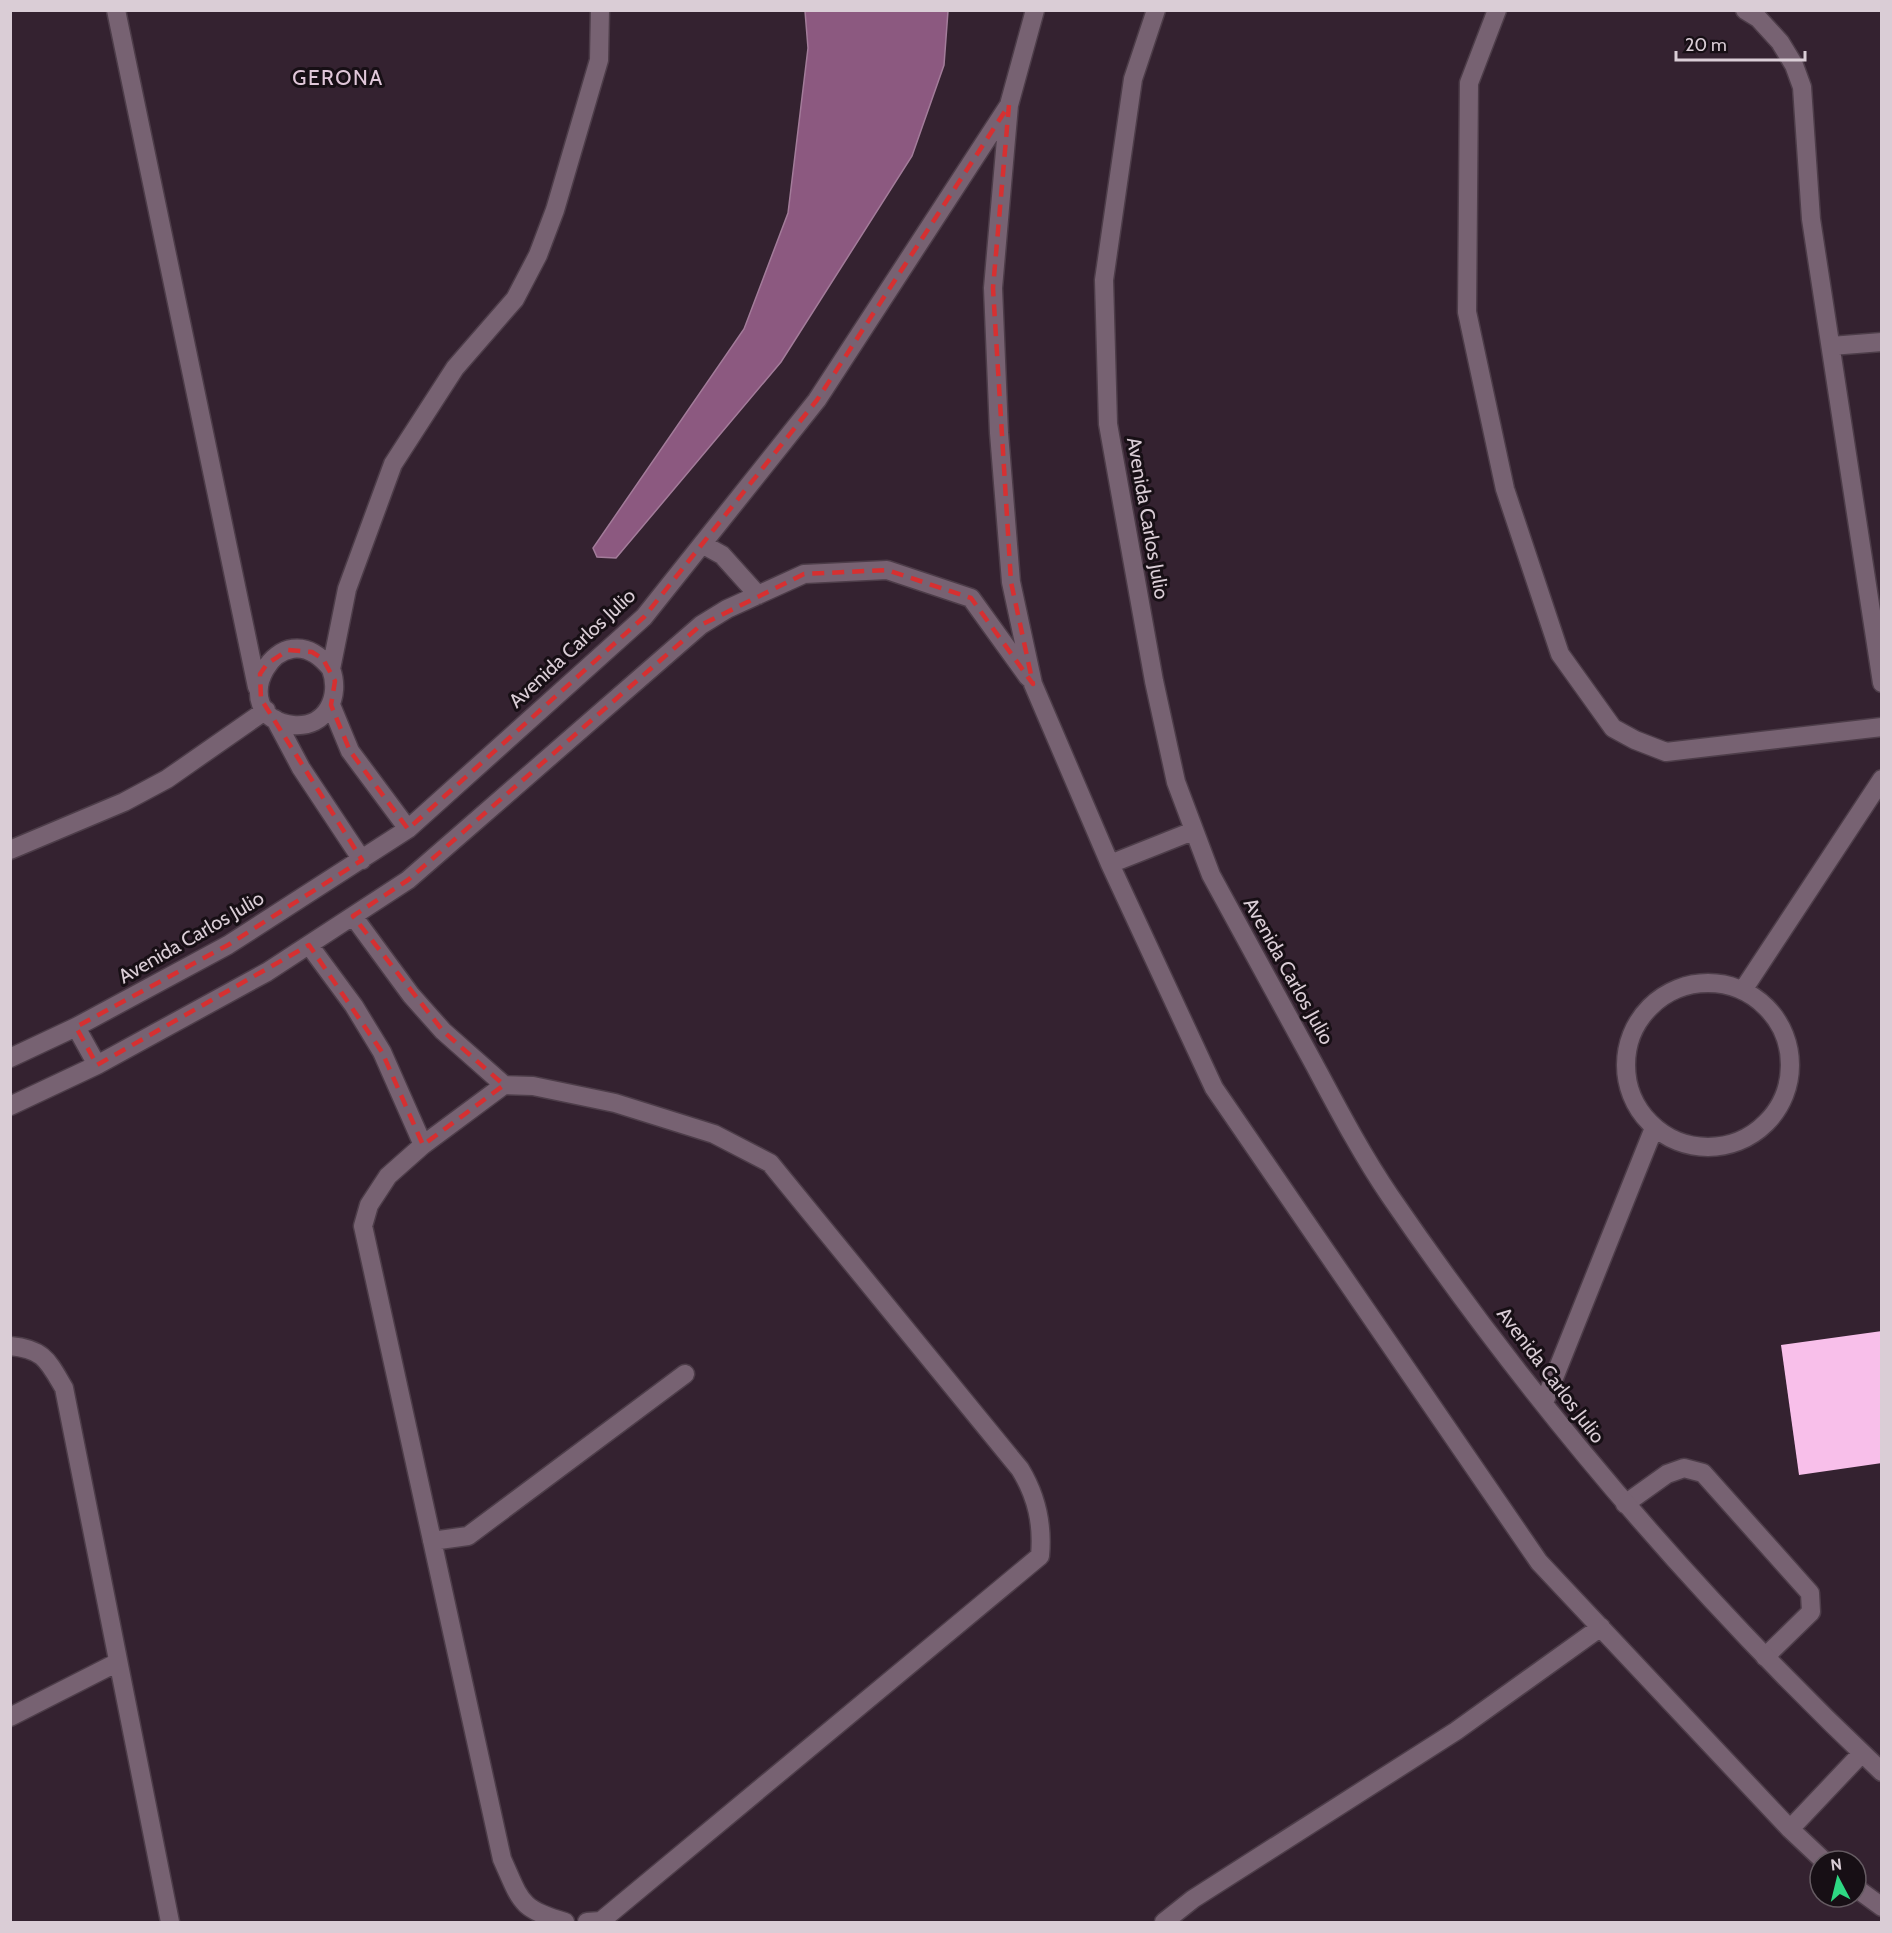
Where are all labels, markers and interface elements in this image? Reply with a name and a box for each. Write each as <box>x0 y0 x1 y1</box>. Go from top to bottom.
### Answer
scale bar <box>1676 24 1805 62</box>
text: 20 m <box>1685 34 1727 56</box>
district label: GERONA <box>292 65 384 90</box>
street label: Avenida Carlos Julio <box>1122 435 1174 601</box>
street label: Avenida Carlos Julio <box>504 583 640 713</box>
street label: Avenida Carlos Julio <box>114 886 268 988</box>
street label: Avenida Carlos Julio <box>1239 893 1339 1049</box>
street label: Avenida Carlos Julio <box>1492 1302 1610 1448</box>
north arrow <box>1808 1849 1868 1909</box>
text: N <box>1829 1854 1843 1875</box>

